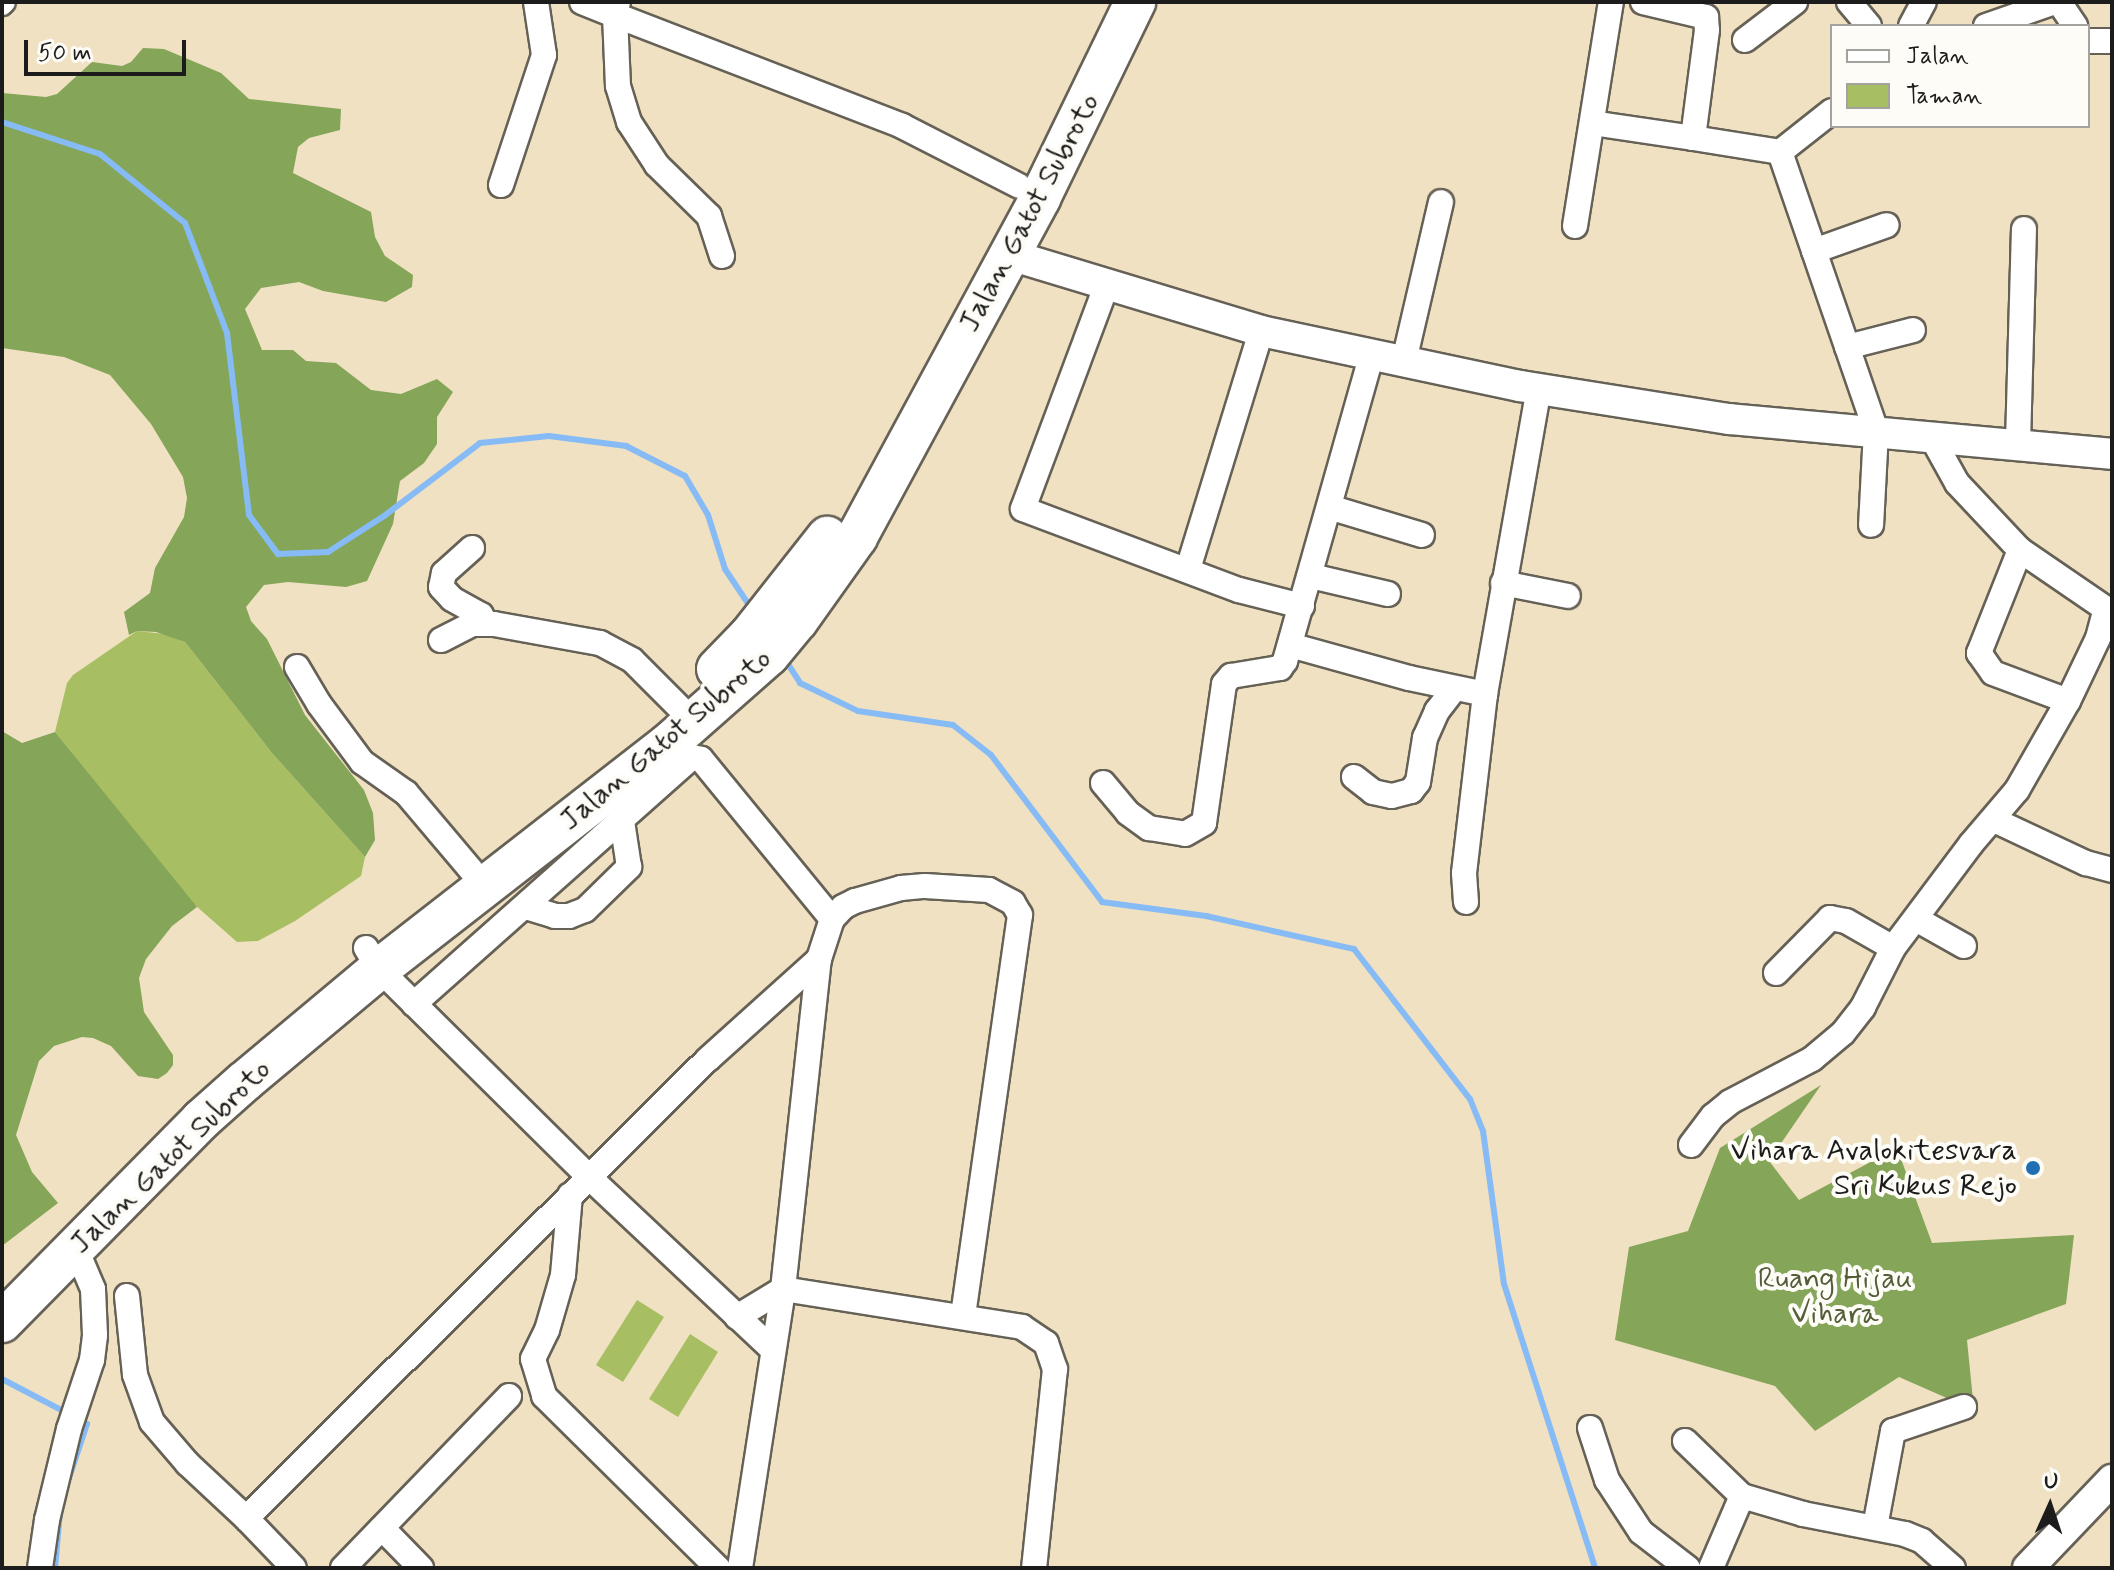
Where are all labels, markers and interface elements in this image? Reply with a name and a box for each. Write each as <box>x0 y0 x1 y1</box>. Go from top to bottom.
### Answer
scale bar <box>28 24 190 74</box>
legend <box>1830 24 2090 128</box>
text: 50 m <box>38 38 92 69</box>
text: Jalan <box>1906 41 1969 72</box>
text: Taman <box>1906 81 1982 112</box>
street label: Jalan Gatot Subroto <box>952 88 1108 338</box>
street label: Jalan Gatot Subroto <box>554 642 778 838</box>
street label: Jalan Gatot Subroto <box>64 1053 278 1261</box>
place label: Vihara Avalokitesvara Sri Kukus Rejo <box>1730 1133 2017 1204</box>
marker: Vihara Avalokitesvara Sri Kukus Rejo <box>2024 1159 2042 1177</box>
park label: Ruang Hijau Vihara <box>1758 1261 1912 1332</box>
north arrow <box>2010 1466 2090 1546</box>
text: U <box>2043 1468 2059 1496</box>

